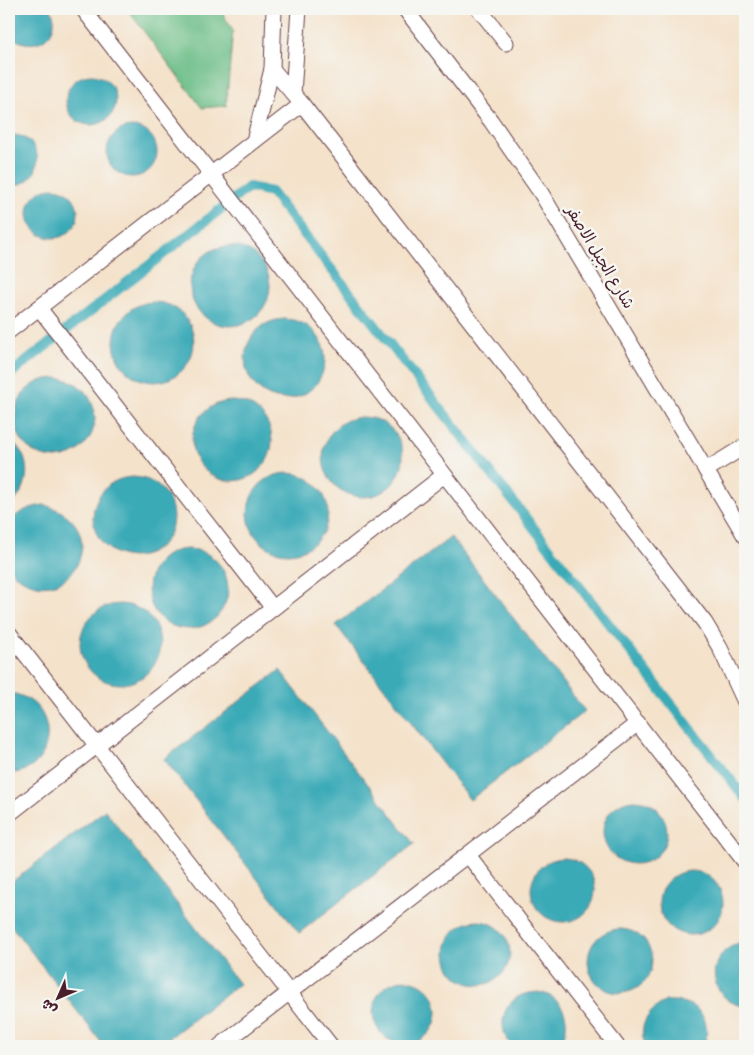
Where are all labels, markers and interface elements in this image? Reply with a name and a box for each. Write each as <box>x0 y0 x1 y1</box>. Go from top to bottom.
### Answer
street label: شارع الجبل الاصفر <box>559 200 639 313</box>
north arrow <box>32 972 82 1022</box>
text: ش <box>38 995 61 1018</box>

